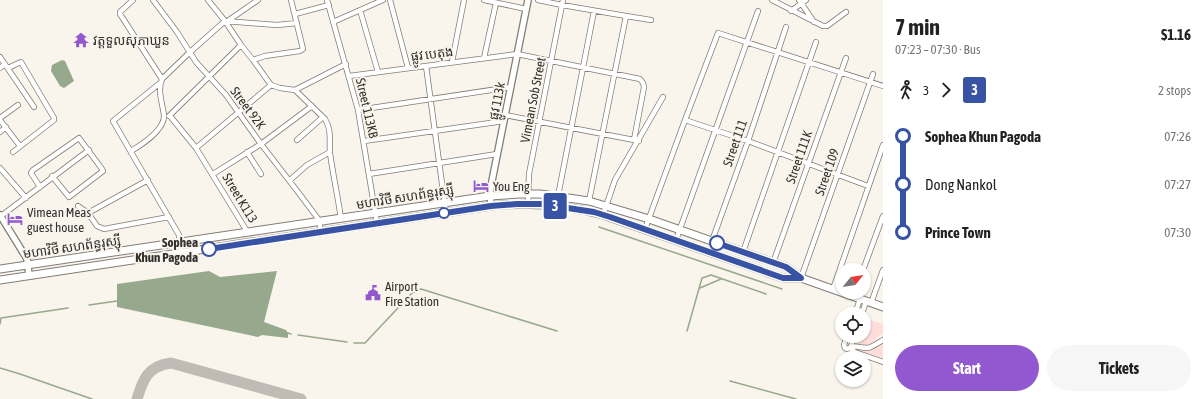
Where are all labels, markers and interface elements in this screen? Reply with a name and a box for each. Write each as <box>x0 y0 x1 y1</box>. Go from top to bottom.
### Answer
text: 7 min <box>895 14 940 40</box>
text: $1.16 <box>1161 26 1191 43</box>
temple icon: វត្តទួលសុភាឃួន <box>72 31 90 49</box>
place label: វត្តទួលសុភាឃួន <box>93 33 170 49</box>
text: 07:23 – 07:30 · Bus <box>895 42 981 57</box>
street label: ផ្លូវ បេតុង <box>410 44 455 68</box>
street label: Vimean Sob Street <box>517 56 549 144</box>
street label: Street 113KB <box>353 77 381 140</box>
icon: walk <box>895 79 917 101</box>
icon: forward <box>935 79 957 101</box>
street label: ផ្លូវ 113k <box>486 80 512 122</box>
text: 3 <box>971 82 978 98</box>
text: 3 <box>923 83 929 98</box>
text: 2 stops <box>1158 83 1191 98</box>
street label: Street 92K <box>227 84 269 133</box>
street label: Street 111 <box>720 118 750 168</box>
street label: Street 111K <box>783 128 815 185</box>
text: Sophea Khun Pagoda <box>925 128 1041 145</box>
text: 07:26 <box>1164 129 1191 144</box>
street label: Street 109 <box>812 147 842 197</box>
street label: Street K113 <box>219 171 261 225</box>
text: Dong Nankol <box>925 176 997 193</box>
hotel icon: You Eng <box>472 177 490 195</box>
text: 07:27 <box>1164 177 1191 192</box>
place label: You Eng <box>493 179 530 194</box>
street label: មហាវិថី សហព័ន្ធរុស្ស៊ី <box>355 180 456 215</box>
line badge: 3 <box>542 193 568 219</box>
text: 3 <box>552 198 558 214</box>
place label: Vimean Meas guest house <box>27 205 91 235</box>
unlabelled marker <box>438 207 450 219</box>
hotel icon: Vimean Meas guest house <box>6 210 24 228</box>
text: Prince Town <box>925 224 991 241</box>
text: 07:30 <box>1164 225 1191 240</box>
street label: មហាវិថី សហព័ន្ធរុស្ស៊ី <box>22 231 122 265</box>
place label: Sophea Khun Pagoda <box>135 235 198 265</box>
unlabelled marker <box>709 235 725 251</box>
marker: Sophea Khun Pagoda <box>201 241 217 257</box>
north arrow <box>835 263 871 299</box>
map controls <box>835 263 871 387</box>
place label: Airport Fire Station <box>385 279 439 309</box>
public building icon: Airport Fire Station <box>364 284 382 302</box>
button: locate <box>835 307 871 343</box>
button: Start <box>895 345 1039 391</box>
button: Tickets <box>1047 345 1191 391</box>
button: layers <box>835 351 871 387</box>

